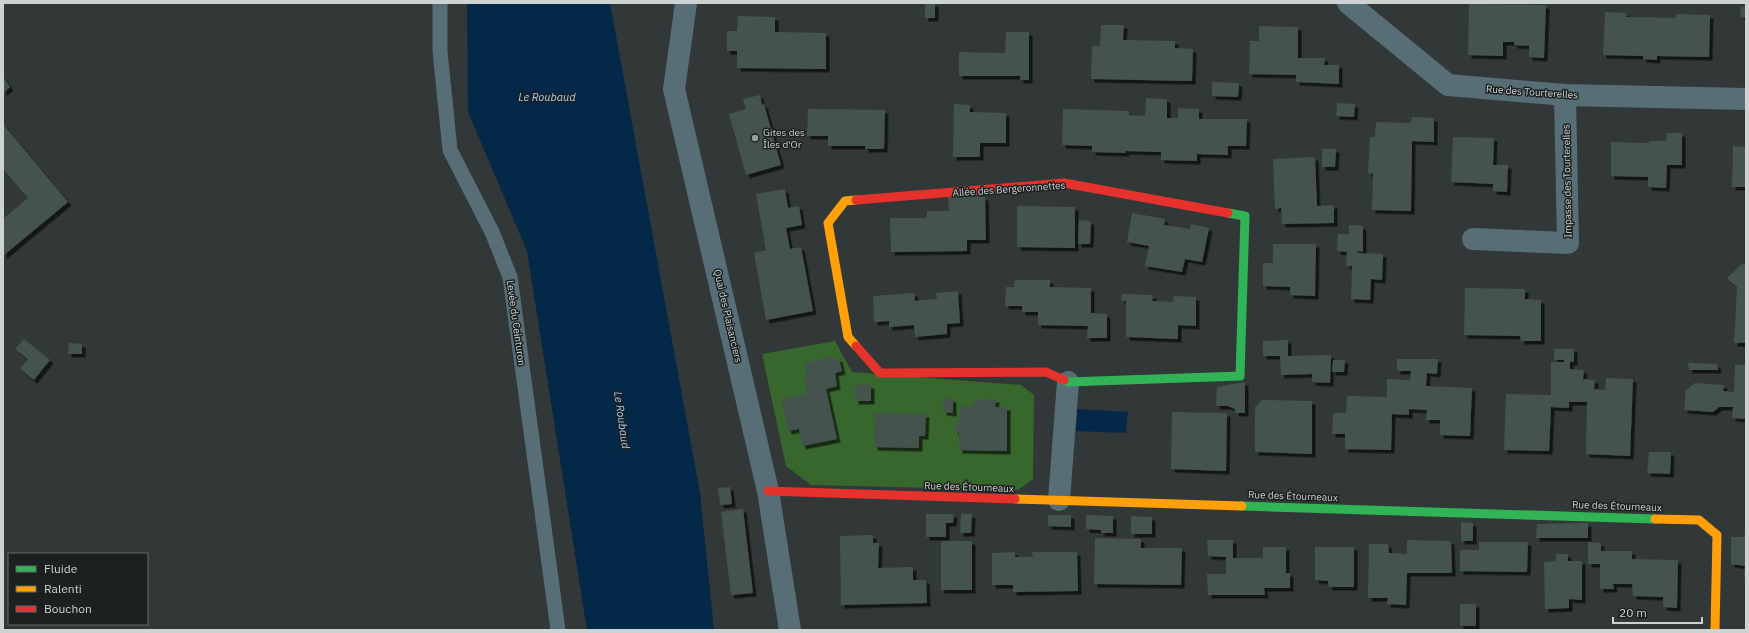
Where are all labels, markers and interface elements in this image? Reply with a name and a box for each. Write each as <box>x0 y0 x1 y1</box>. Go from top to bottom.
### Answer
street label: Rue des Tourterelles <box>1485 82 1579 102</box>
water label: Le Roubaud <box>518 90 576 104</box>
street label: Impasse des Tourterelles <box>1560 124 1574 238</box>
place label: Gites des Îles d'Or <box>763 126 805 151</box>
marker: Gites des Îles d'Or <box>750 133 760 143</box>
street label: Allée des Bergeronnettes <box>952 179 1066 199</box>
street label: Quai des Plaisanciers <box>711 268 745 364</box>
street label: Levée du Ceinturon <box>504 279 528 367</box>
water label: Le Roubaud <box>611 391 633 450</box>
street label: Rue des Étourneaux <box>924 479 1014 495</box>
street label: Rue des Étourneaux <box>1248 488 1338 504</box>
street label: Rue des Étourneaux <box>1572 498 1662 514</box>
legend <box>8 553 148 625</box>
text: Fluide <box>44 561 78 576</box>
text: Ralenti <box>44 581 82 596</box>
scale bar <box>1613 599 1702 625</box>
text: Bouchon <box>44 601 92 616</box>
text: 20 m <box>1619 605 1647 620</box>

